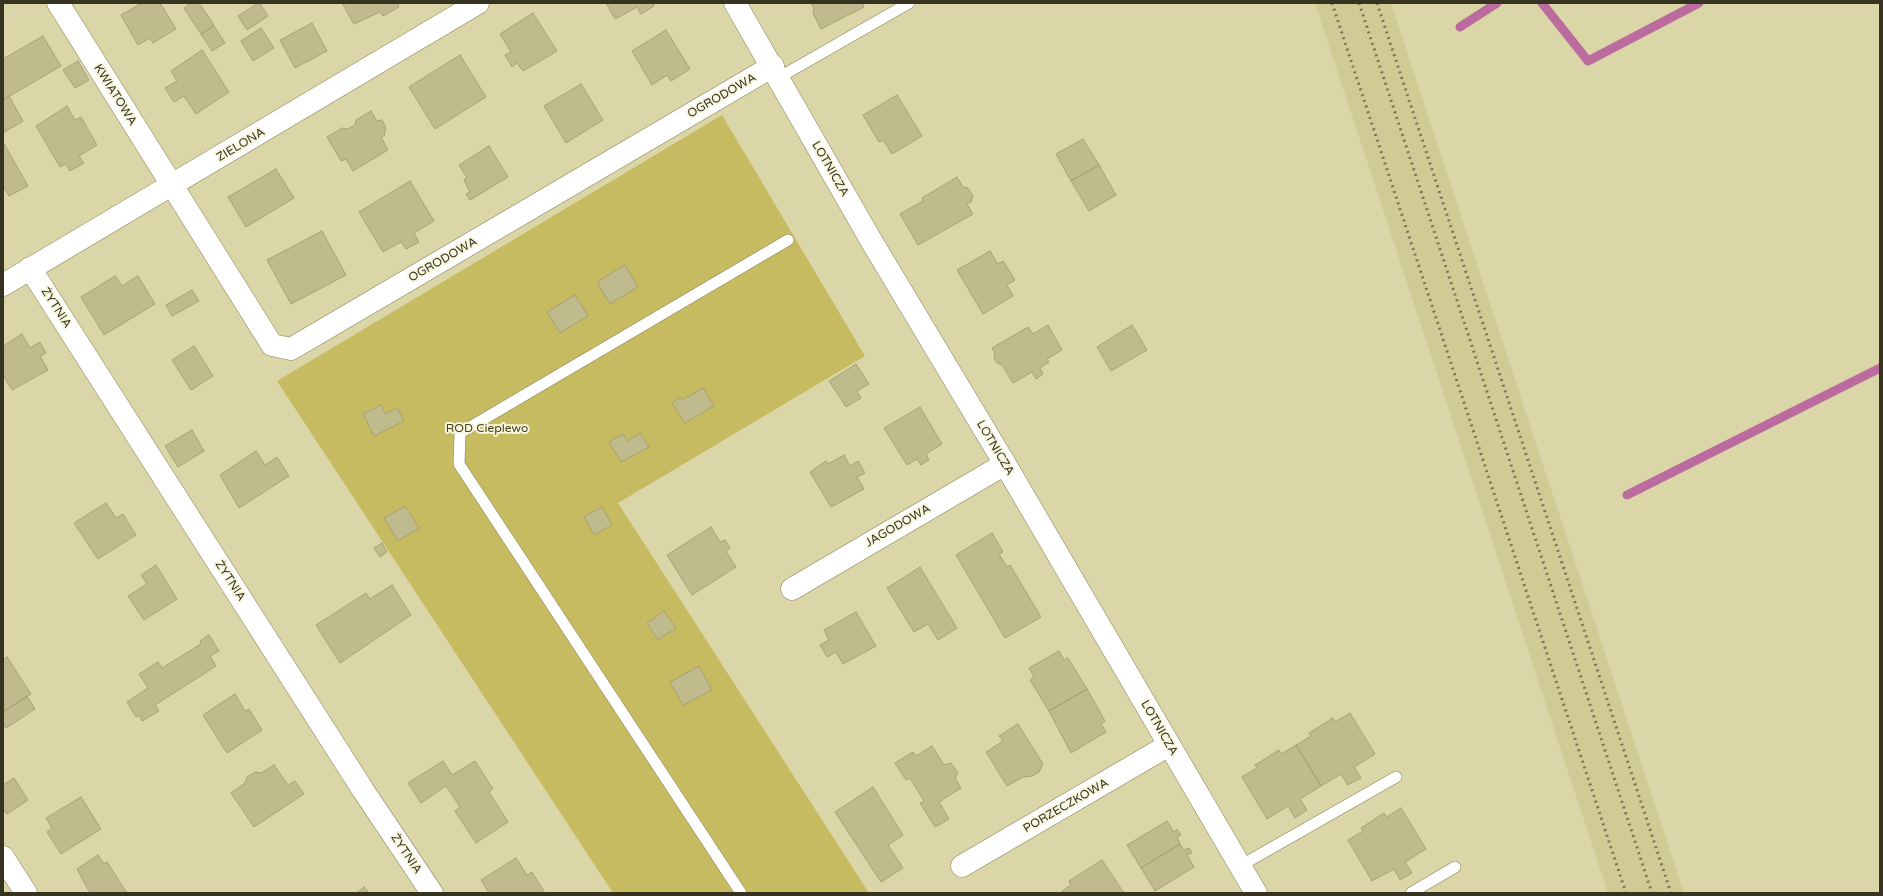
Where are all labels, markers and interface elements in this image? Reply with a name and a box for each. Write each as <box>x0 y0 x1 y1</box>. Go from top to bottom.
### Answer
street label: KWIATOWA <box>90 62 140 128</box>
street label: OGRODOWA <box>685 71 759 121</box>
street label: ZIELONA <box>214 125 268 165</box>
street label: LOTNICZA <box>808 139 852 199</box>
street label: OGRODOWA <box>406 235 480 285</box>
street label: ŻYTNIA <box>38 285 74 331</box>
street label: LOTNICZA <box>973 418 1017 478</box>
park label: ROD Cieplewo <box>446 422 528 436</box>
street label: JAGODOWA <box>863 502 933 550</box>
street label: ŻYTNIA <box>212 558 248 604</box>
street label: LOTNICZA <box>1137 698 1181 758</box>
street label: PORZECZKOWA <box>1021 776 1111 836</box>
street label: ŻYTNIA <box>387 831 425 877</box>

